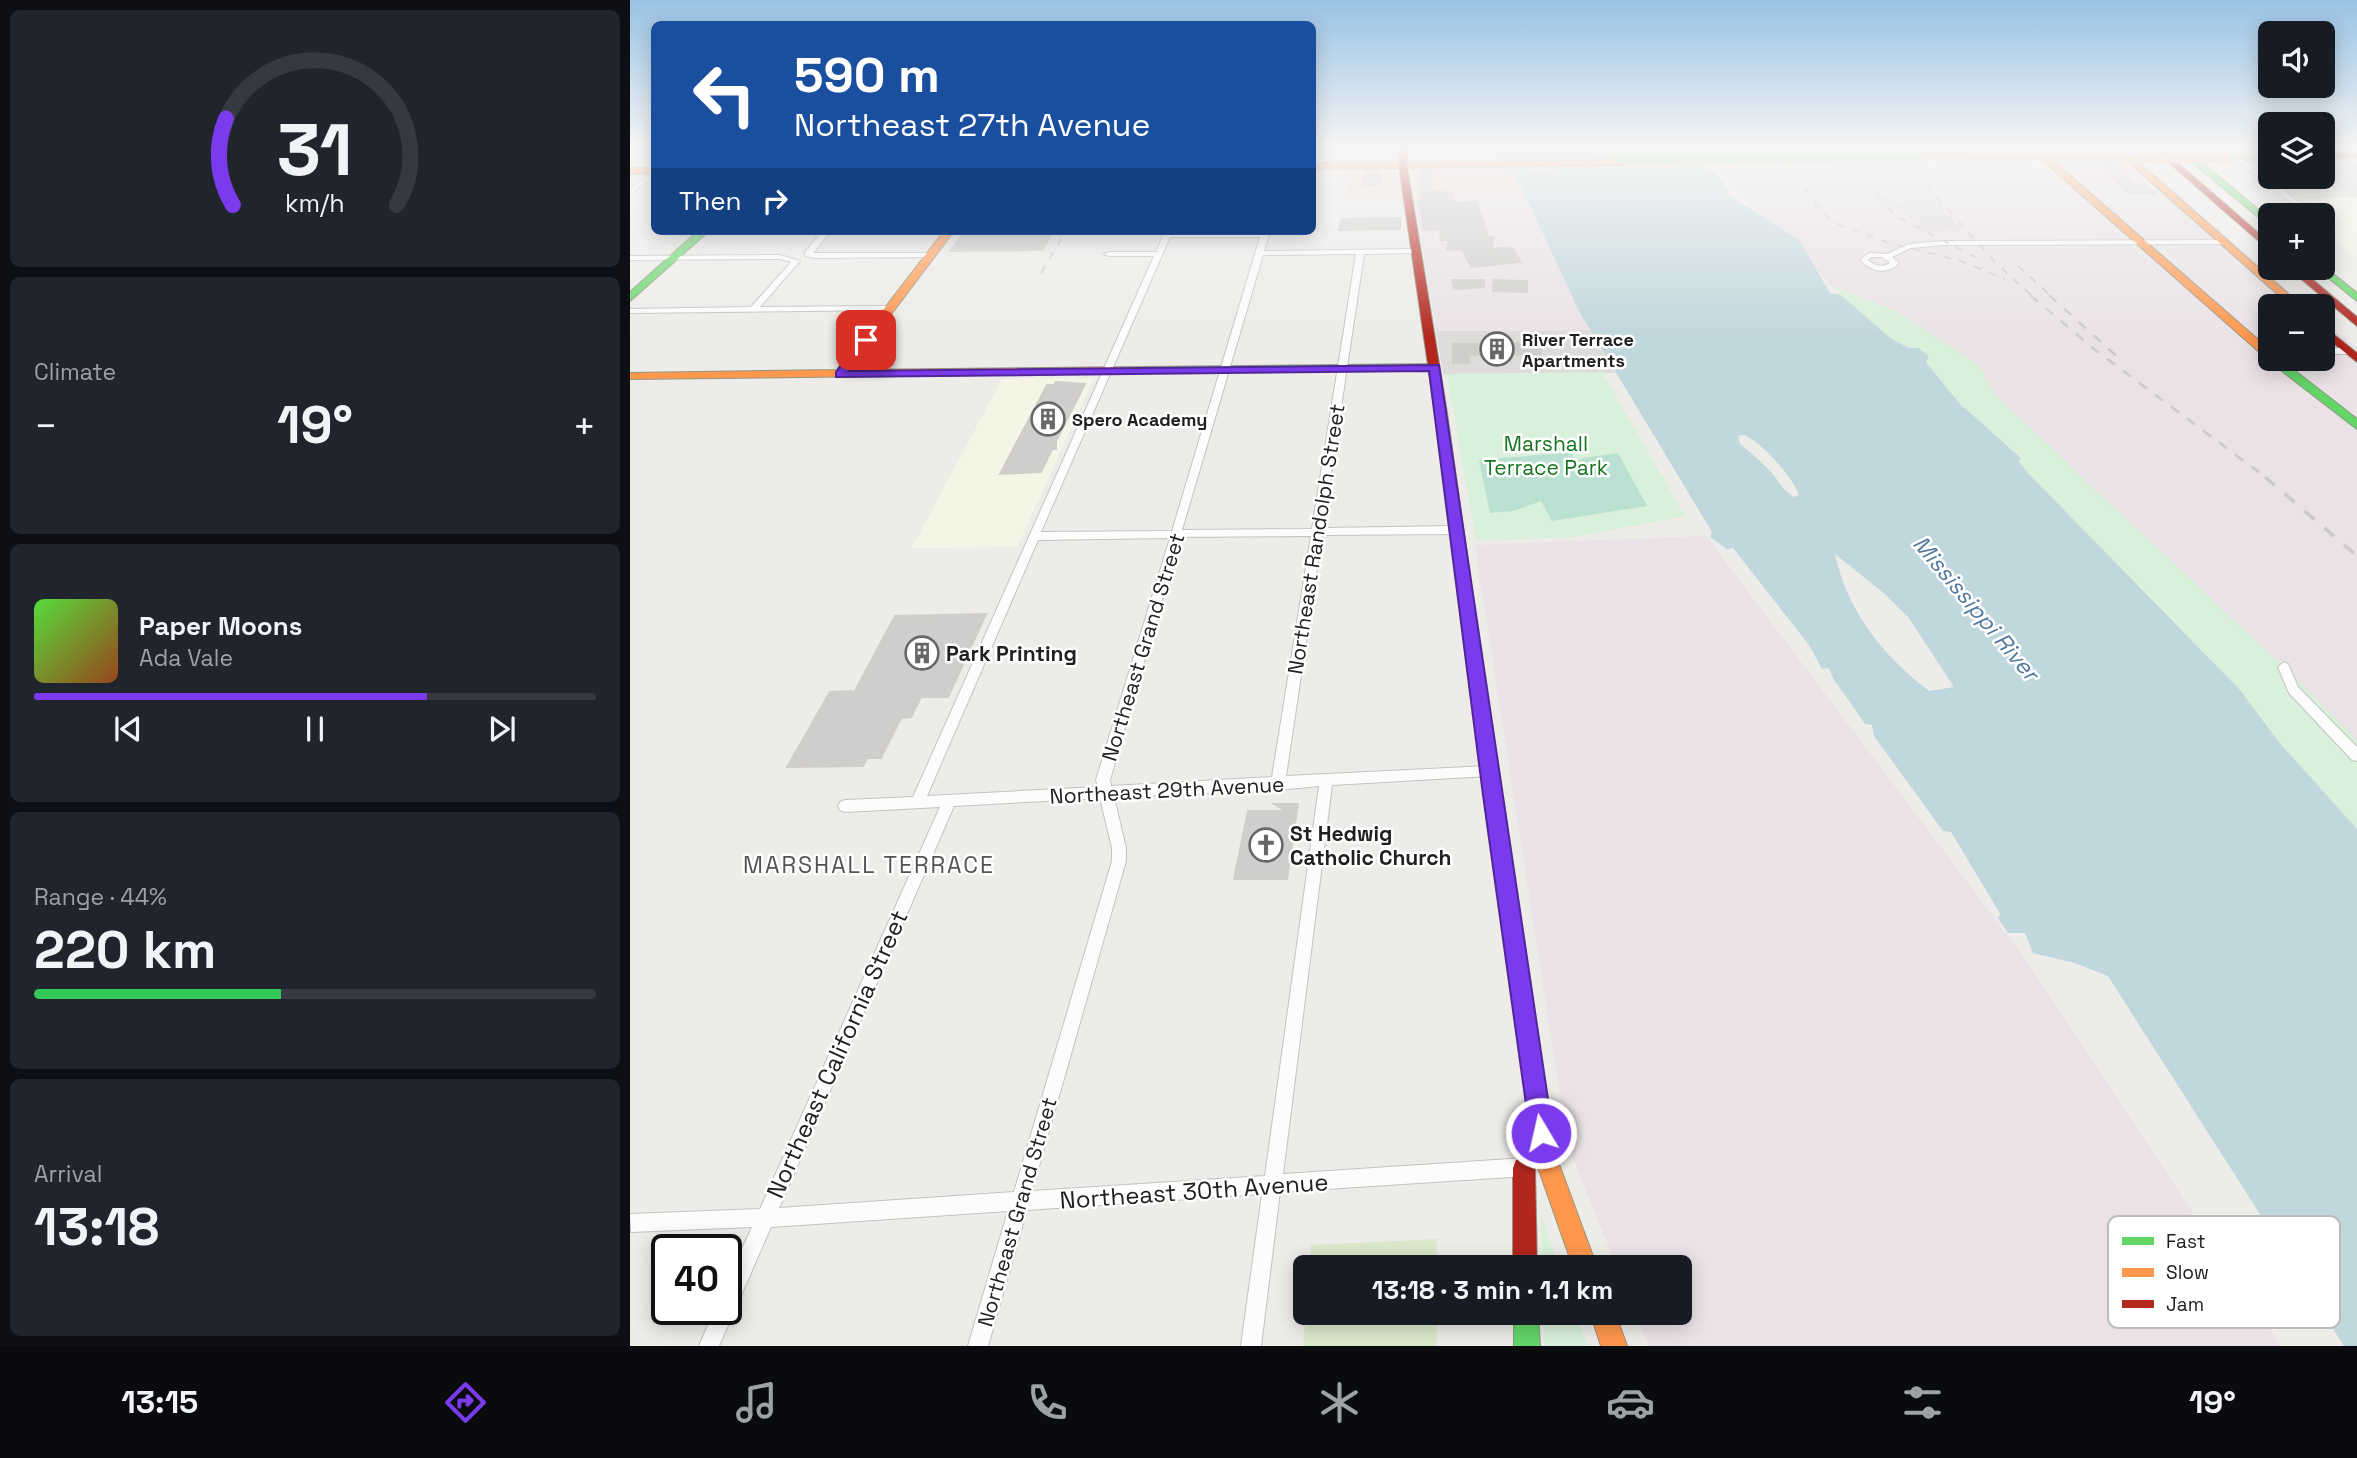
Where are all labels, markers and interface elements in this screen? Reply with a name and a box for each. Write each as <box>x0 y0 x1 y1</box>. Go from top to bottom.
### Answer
map controls <box>2258 21 2335 371</box>
button: sound <box>2258 21 2335 98</box>
text: 590 m <box>794 44 940 106</box>
icon: left <box>679 49 770 140</box>
text: 31 <box>277 103 353 196</box>
text: Northeast 27th Avenue <box>794 105 1150 145</box>
button: layers <box>2258 112 2335 189</box>
icon: right <box>756 182 794 220</box>
text: Then <box>679 184 742 218</box>
text: km/h <box>285 186 345 218</box>
button: + <box>2258 203 2335 280</box>
button: − <box>2258 294 2335 371</box>
pin <box>836 310 896 370</box>
icon: arrive <box>847 321 885 359</box>
place label: River Terrace Apartments <box>1522 328 1634 372</box>
building icon: River Terrace Apartments <box>1478 330 1516 368</box>
text: Climate <box>34 357 116 387</box>
text: 19° <box>277 392 353 458</box>
building icon: Spero Academy <box>1029 400 1067 438</box>
text: − <box>34 402 58 450</box>
text: + <box>572 402 596 450</box>
street label: Northeast Randolph Street <box>1281 402 1351 676</box>
place label: Spero Academy <box>1072 408 1207 431</box>
park label: Marshall Terrace Park <box>1484 430 1608 481</box>
water label: Mississippi River <box>1906 529 2047 689</box>
street label: Northeast Grand Street <box>1095 530 1191 764</box>
text: Paper Moons <box>139 609 302 643</box>
building icon: Park Printing <box>903 634 941 672</box>
place label: Park Printing <box>946 640 1077 667</box>
text: Ada Vale <box>139 643 233 673</box>
icon: previous <box>109 710 147 748</box>
icon: pause <box>296 710 334 748</box>
icon: next <box>483 710 521 748</box>
street label: Northeast 29th Avenue <box>1049 770 1285 810</box>
place label: St Hedwig Catholic Church <box>1290 820 1452 871</box>
church icon: St Hedwig Catholic Church <box>1247 826 1285 864</box>
district label: MARSHALL TERRACE <box>743 850 995 880</box>
text: Range · 44% <box>34 882 167 912</box>
street label: Northeast California Street <box>759 905 915 1203</box>
text: 220 km <box>34 917 216 983</box>
street label: Northeast Grand Street <box>971 1094 1063 1330</box>
position arrow <box>1504 1096 1578 1170</box>
text: Arrival <box>34 1159 102 1189</box>
street label: Northeast 30th Avenue <box>1059 1166 1329 1216</box>
text: 13:18 <box>34 1194 159 1260</box>
legend <box>2108 1216 2340 1328</box>
text: Fast <box>2166 1229 2206 1254</box>
speed limit sign: 40 <box>651 1234 742 1325</box>
text: Slow <box>2166 1260 2209 1285</box>
text: 13:18 · 3 min · 1.1 km <box>1372 1273 1613 1307</box>
text: Jam <box>2166 1292 2204 1317</box>
icon: directions <box>441 1378 490 1427</box>
icon: music <box>732 1378 781 1427</box>
icon: phone <box>1023 1378 1072 1427</box>
icon: climate <box>1315 1378 1364 1427</box>
icon: car <box>1606 1378 1655 1427</box>
icon: filters <box>1898 1378 1947 1427</box>
text: 13:15 <box>121 1382 198 1422</box>
text: 19° <box>2189 1382 2236 1422</box>

